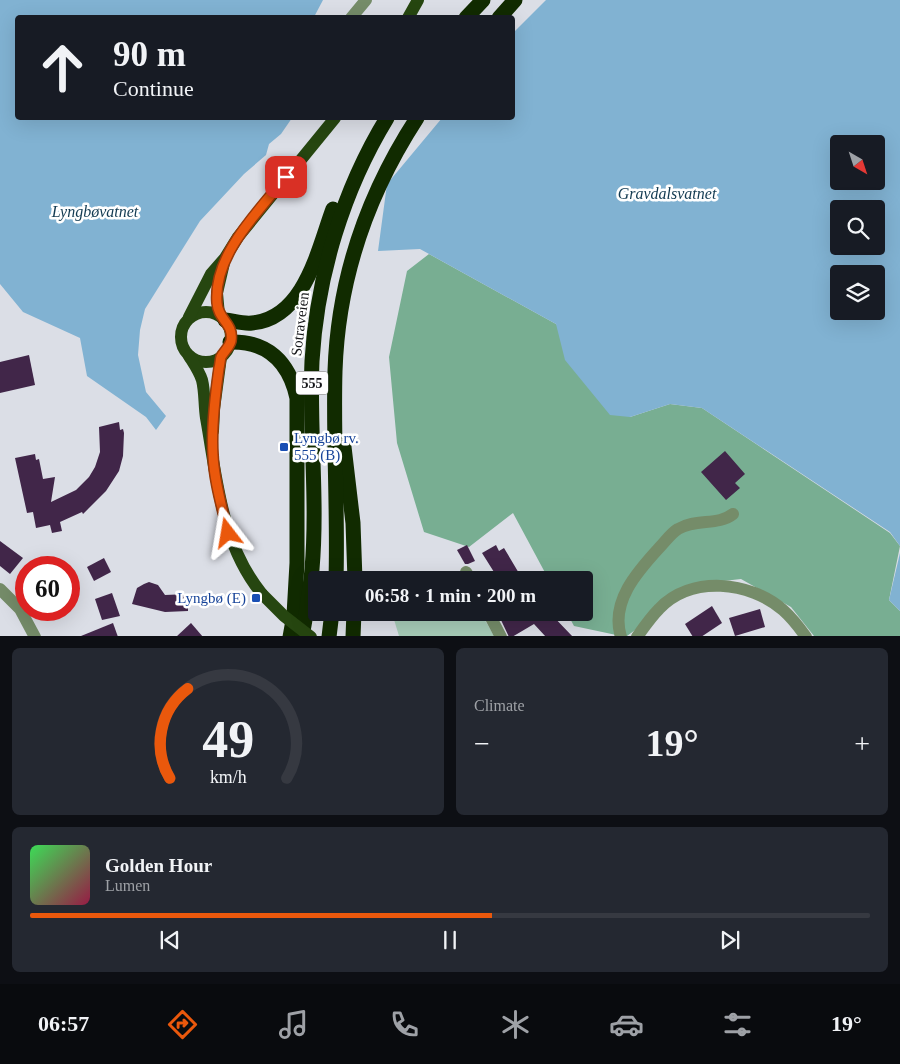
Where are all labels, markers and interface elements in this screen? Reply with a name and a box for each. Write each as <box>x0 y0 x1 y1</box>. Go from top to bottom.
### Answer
icon: ahead <box>30 35 95 100</box>
text: 90 m <box>113 35 186 74</box>
text: Continue <box>113 76 194 101</box>
north arrow <box>830 135 885 190</box>
map controls <box>830 135 885 320</box>
pin <box>265 156 307 198</box>
icon: arrive <box>272 163 300 191</box>
water label: Gravdalsvatnet <box>618 185 717 202</box>
button: search <box>830 200 885 255</box>
water label: Lyngbøvatnet <box>51 203 139 221</box>
button: layers <box>830 265 885 320</box>
street label: Sotraveien <box>288 291 312 357</box>
road number: 555 <box>296 372 328 394</box>
place label: Lyngbø rv. 555 (B) <box>294 430 359 464</box>
marker: Lyngbø rv. 555 (B) <box>278 441 290 453</box>
position arrow <box>201 506 253 558</box>
speed limit sign: 60 <box>15 556 80 621</box>
text: 06:58 · 1 min · 200 m <box>365 585 536 606</box>
place label: Lyngbø (E) <box>177 590 246 607</box>
marker: Lyngbø (E) <box>250 592 262 604</box>
text: Climate <box>474 697 525 714</box>
text: 49 <box>202 711 254 768</box>
text: 19° <box>645 722 699 764</box>
text: − <box>474 728 490 759</box>
text: + <box>854 728 870 759</box>
text: km/h <box>210 767 246 787</box>
text: Golden Hour <box>105 855 212 876</box>
text: Lumen <box>105 877 150 894</box>
icon: previous <box>156 926 184 954</box>
icon: pause <box>436 926 464 954</box>
icon: next <box>716 926 744 954</box>
icon: directions <box>165 1007 200 1042</box>
icon: music <box>276 1007 311 1042</box>
icon: phone <box>387 1007 422 1042</box>
icon: climate <box>498 1007 533 1042</box>
icon: car <box>609 1007 644 1042</box>
icon: filters <box>720 1007 755 1042</box>
text: 06:57 <box>38 1011 89 1036</box>
text: 19° <box>831 1011 862 1036</box>

